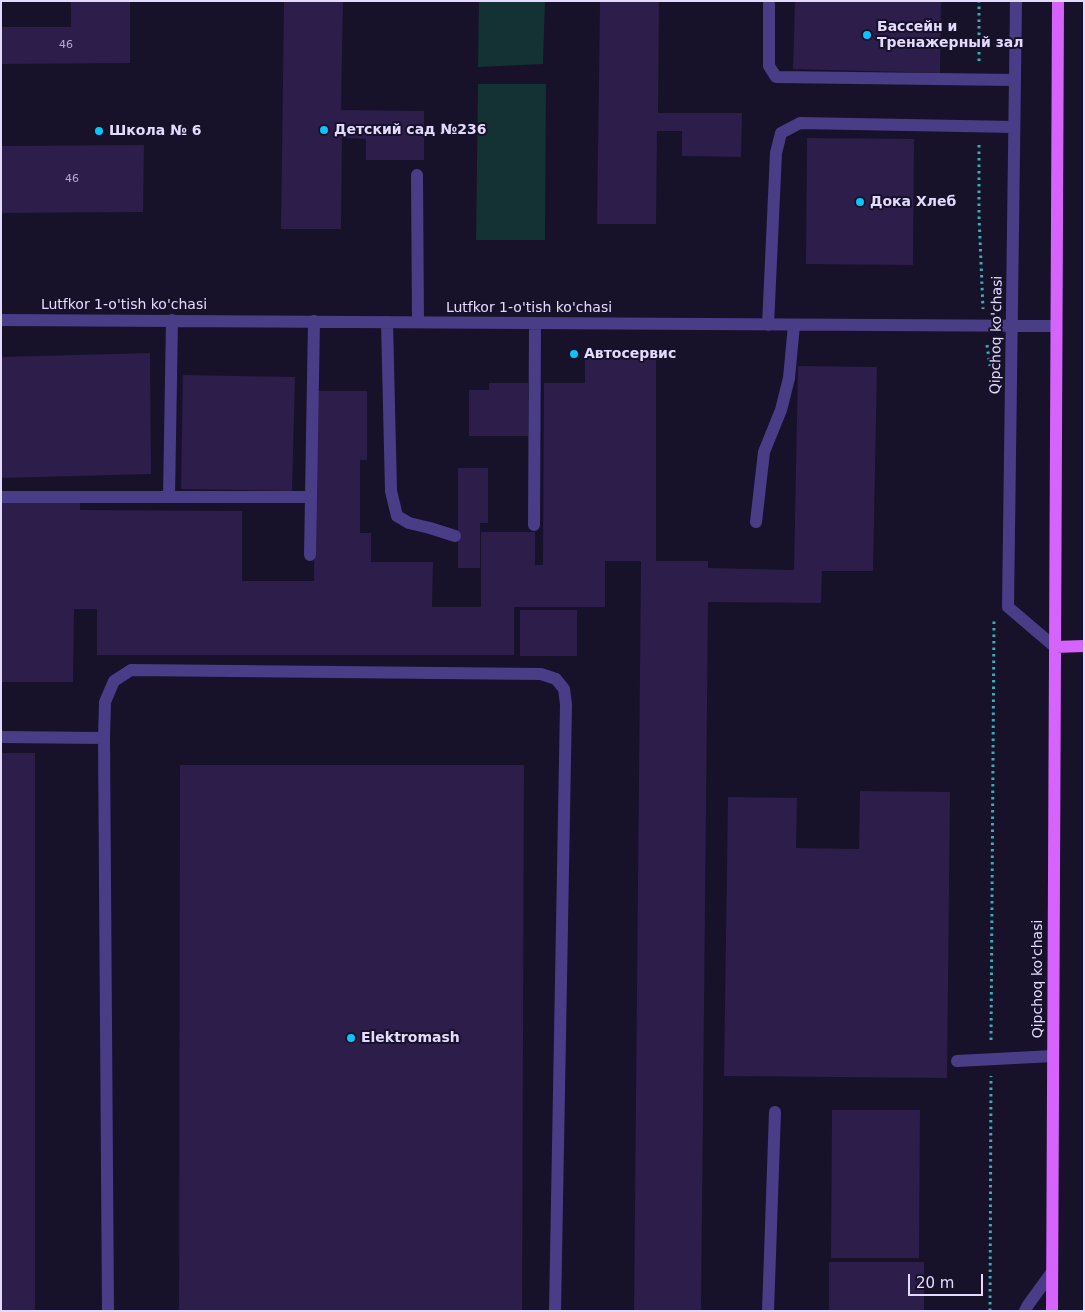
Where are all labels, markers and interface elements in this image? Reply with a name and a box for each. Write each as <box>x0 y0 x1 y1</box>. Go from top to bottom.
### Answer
place label: Бассейн и Тренажерный зал <box>877 19 1023 52</box>
marker: Бассейн и Тренажерный зал <box>861 29 873 41</box>
house number: 46 <box>59 38 73 52</box>
place label: Детский сад №236 <box>334 122 486 138</box>
place label: Школа № 6 <box>109 123 201 139</box>
marker: Детский сад №236 <box>318 124 330 136</box>
marker: Школа № 6 <box>93 125 105 137</box>
house number: 46 <box>65 172 79 186</box>
place label: Дока Хлеб <box>870 194 956 210</box>
marker: Дока Хлеб <box>854 196 866 208</box>
street label: Qipchoq ko'chasi <box>988 276 1006 394</box>
street label: Lutfkor 1-o'tish ko'chasi <box>41 297 207 313</box>
street label: Lutfkor 1-o'tish ko'chasi <box>446 300 612 316</box>
place label: Автосервис <box>584 346 676 362</box>
marker: Автосервис <box>568 348 580 360</box>
street label: Qipchoq ko'chasi <box>1030 920 1046 1038</box>
place label: Elektromash <box>361 1030 460 1046</box>
marker: Elektromash <box>345 1032 357 1044</box>
scale bar <box>910 1264 985 1296</box>
text: 20 m <box>916 1274 954 1292</box>

